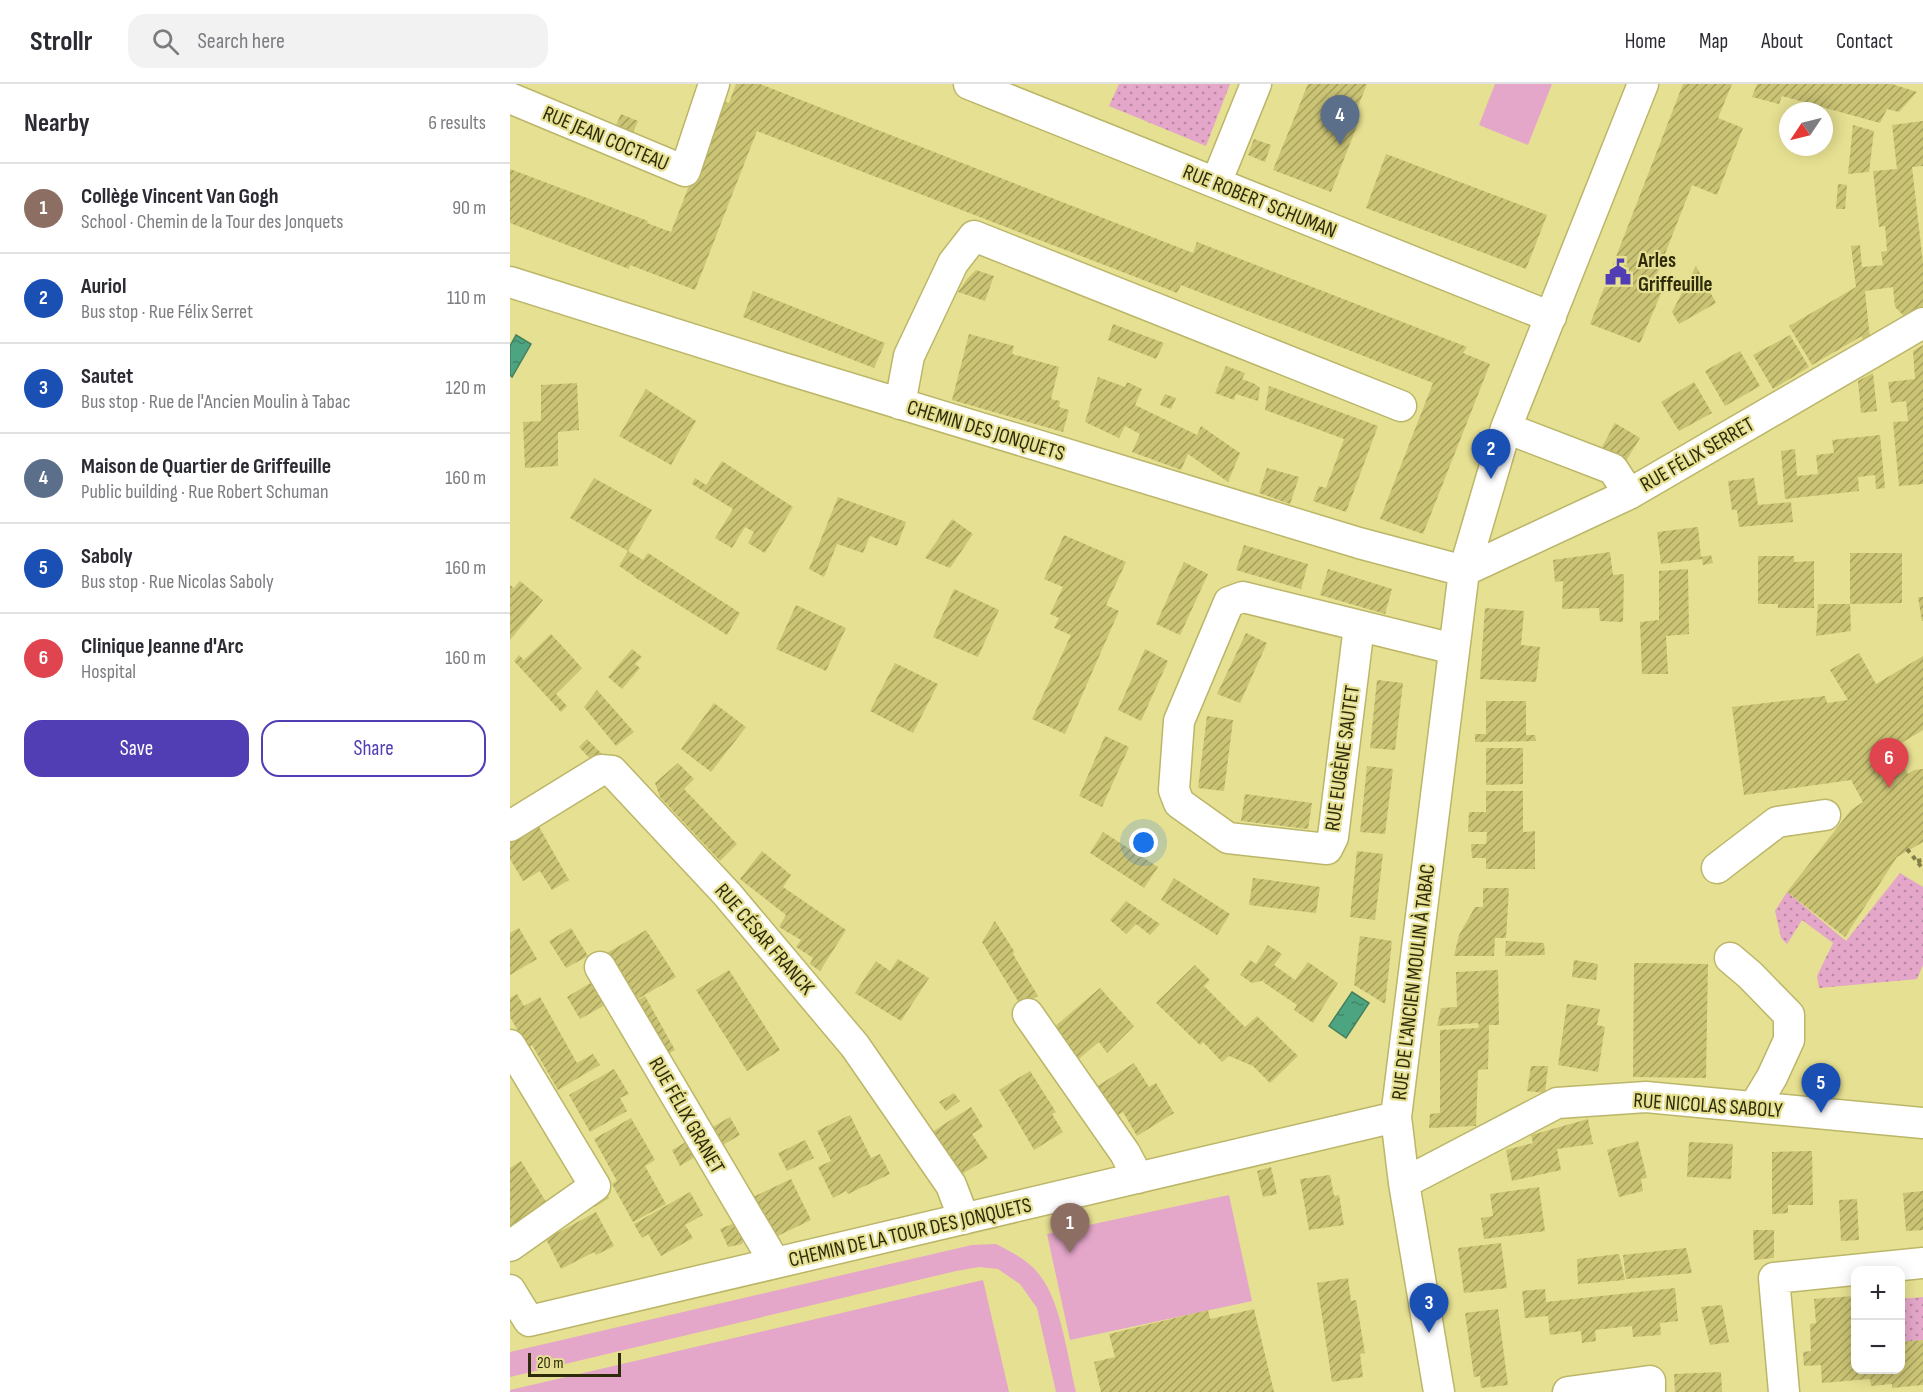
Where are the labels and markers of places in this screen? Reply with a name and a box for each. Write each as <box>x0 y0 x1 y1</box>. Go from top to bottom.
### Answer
pin: 4 <box>1320 95 1360 145</box>
place label: Arles Griffeuille <box>1637 248 1713 297</box>
public building icon: Arles Griffeuille <box>1603 257 1633 287</box>
pin: 2 <box>1472 430 1510 479</box>
pin: 6 <box>1870 738 1908 788</box>
pin: 5 <box>1802 1064 1840 1113</box>
pin: 1 <box>1050 1204 1090 1253</box>
pin: 3 <box>1410 1284 1448 1333</box>

